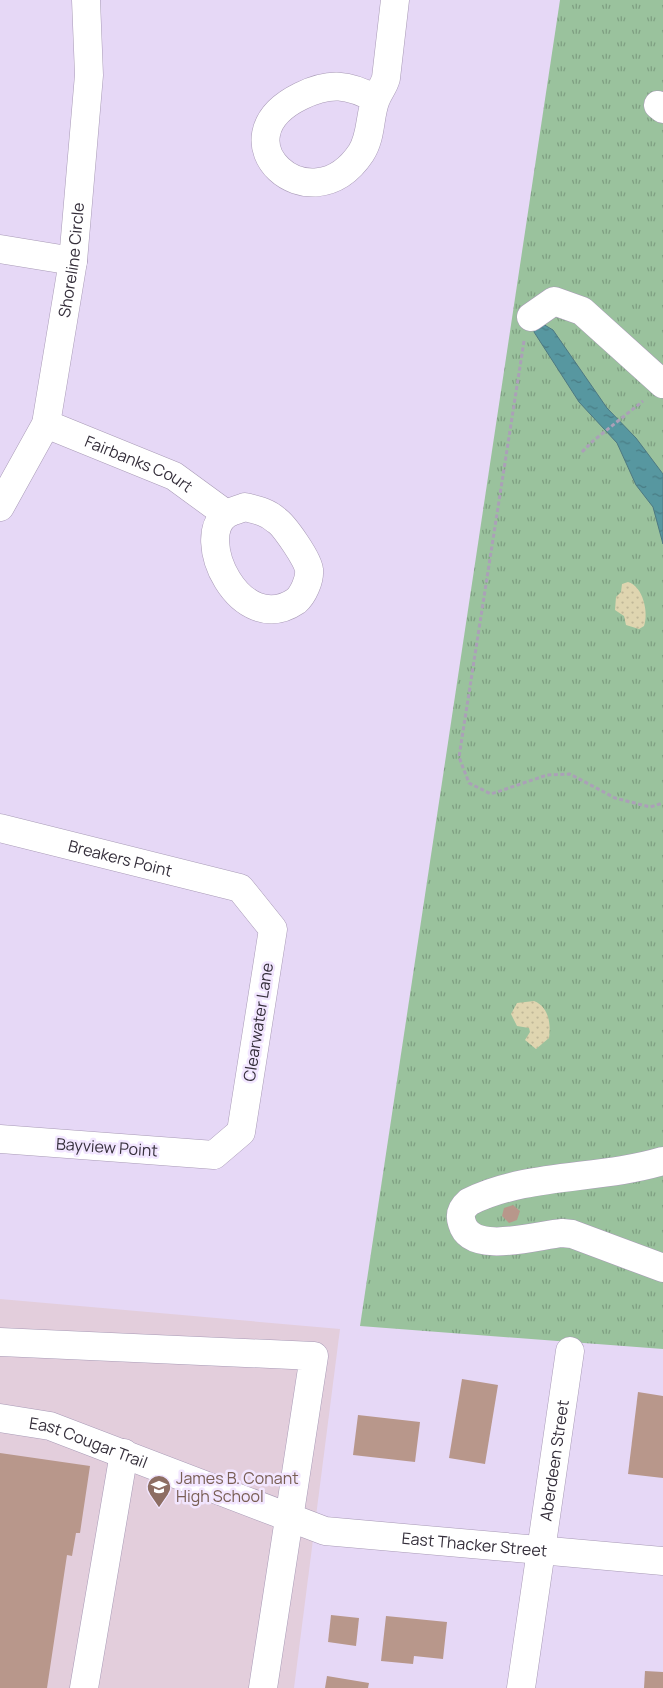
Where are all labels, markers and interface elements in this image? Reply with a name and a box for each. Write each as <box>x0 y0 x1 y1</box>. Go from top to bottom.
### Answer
street label: Shoreline Circle <box>53 201 89 319</box>
street label: Fairbanks Court <box>82 430 197 497</box>
street label: Breakers Point <box>66 834 175 882</box>
street label: Clearwater Lane <box>238 961 278 1083</box>
street label: Bayview Point <box>55 1132 159 1162</box>
street label: Aberdeen Street <box>534 1398 574 1523</box>
street label: East Cougar Trail <box>28 1412 151 1473</box>
place label: James B. Conant High School <box>176 1467 299 1507</box>
school or university icon: James B. Conant High School <box>146 1474 172 1508</box>
street label: East Thacker Street <box>401 1527 548 1562</box>

